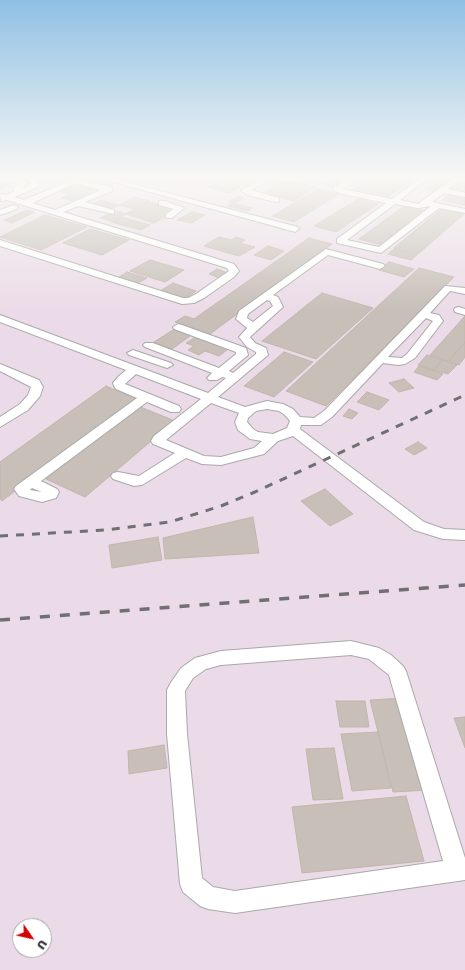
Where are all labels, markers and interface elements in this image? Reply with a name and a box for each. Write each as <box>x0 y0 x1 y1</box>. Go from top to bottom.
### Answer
north arrow <box>12 918 52 958</box>
text: U <box>34 937 49 952</box>

